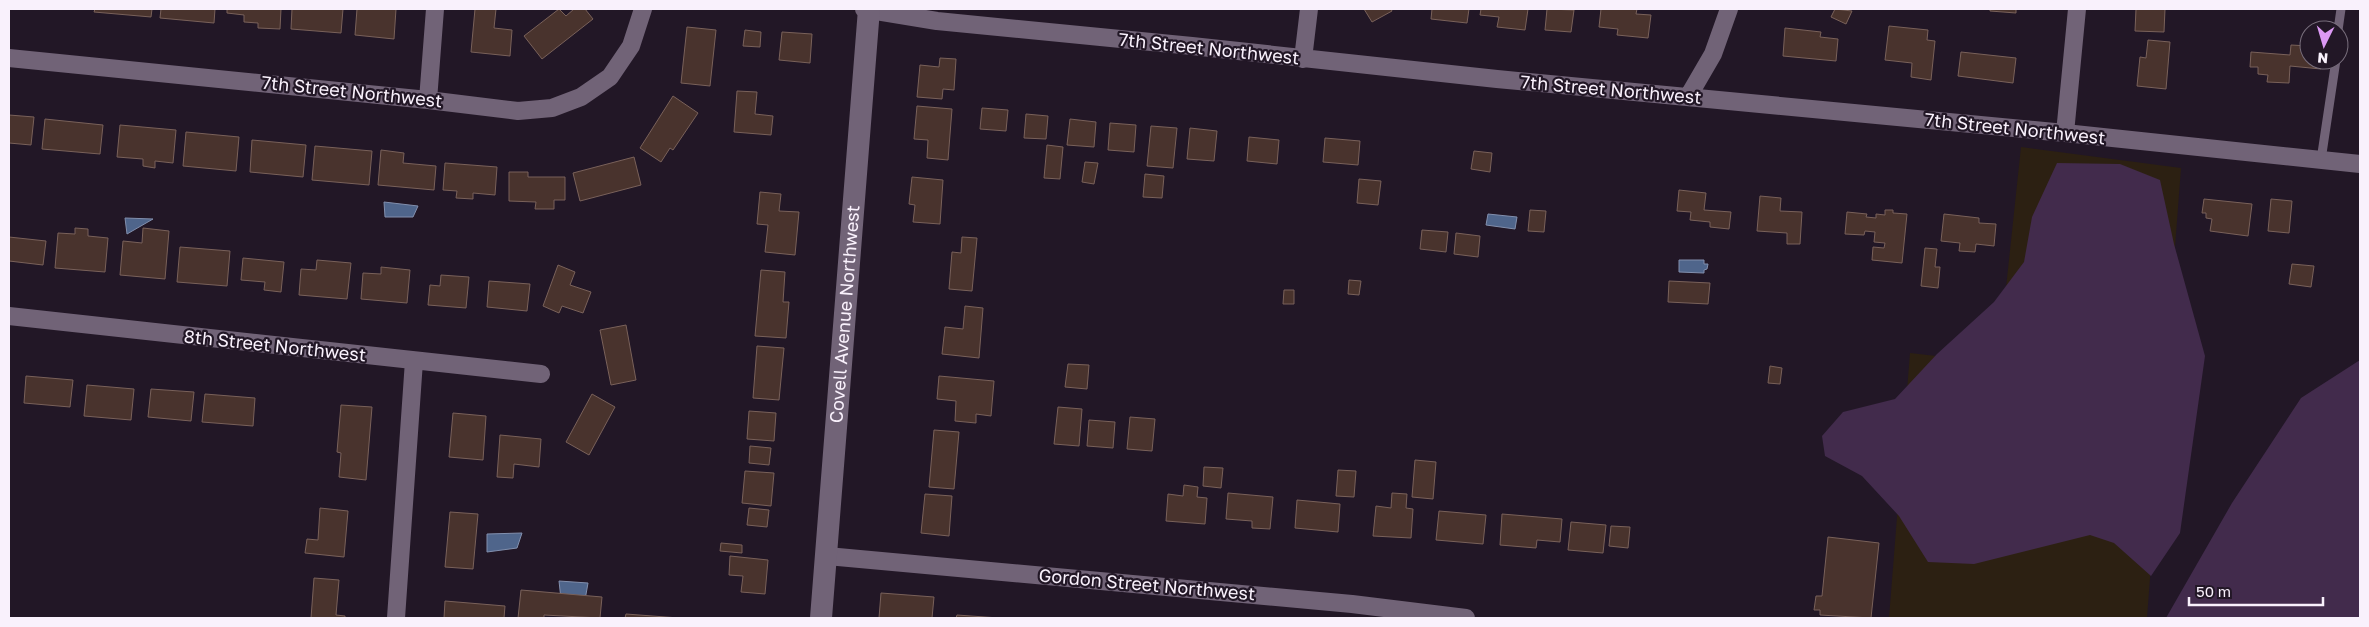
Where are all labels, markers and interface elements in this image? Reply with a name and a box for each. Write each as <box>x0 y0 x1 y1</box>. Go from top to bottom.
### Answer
north arrow <box>2299 20 2349 70</box>
street label: 7th Street Northwest <box>1118 28 1301 68</box>
text: N <box>2317 50 2329 67</box>
street label: 7th Street Northwest <box>1520 70 1703 108</box>
street label: 7th Street Northwest <box>261 71 444 111</box>
street label: 7th Street Northwest <box>1924 108 2107 148</box>
street label: Covell Avenue Northwest <box>824 204 864 424</box>
street label: 8th Street Northwest <box>183 324 367 366</box>
street label: Gordon Street Northwest <box>1038 564 1256 604</box>
scale bar <box>2189 574 2323 606</box>
text: 50 m <box>2196 582 2231 600</box>

